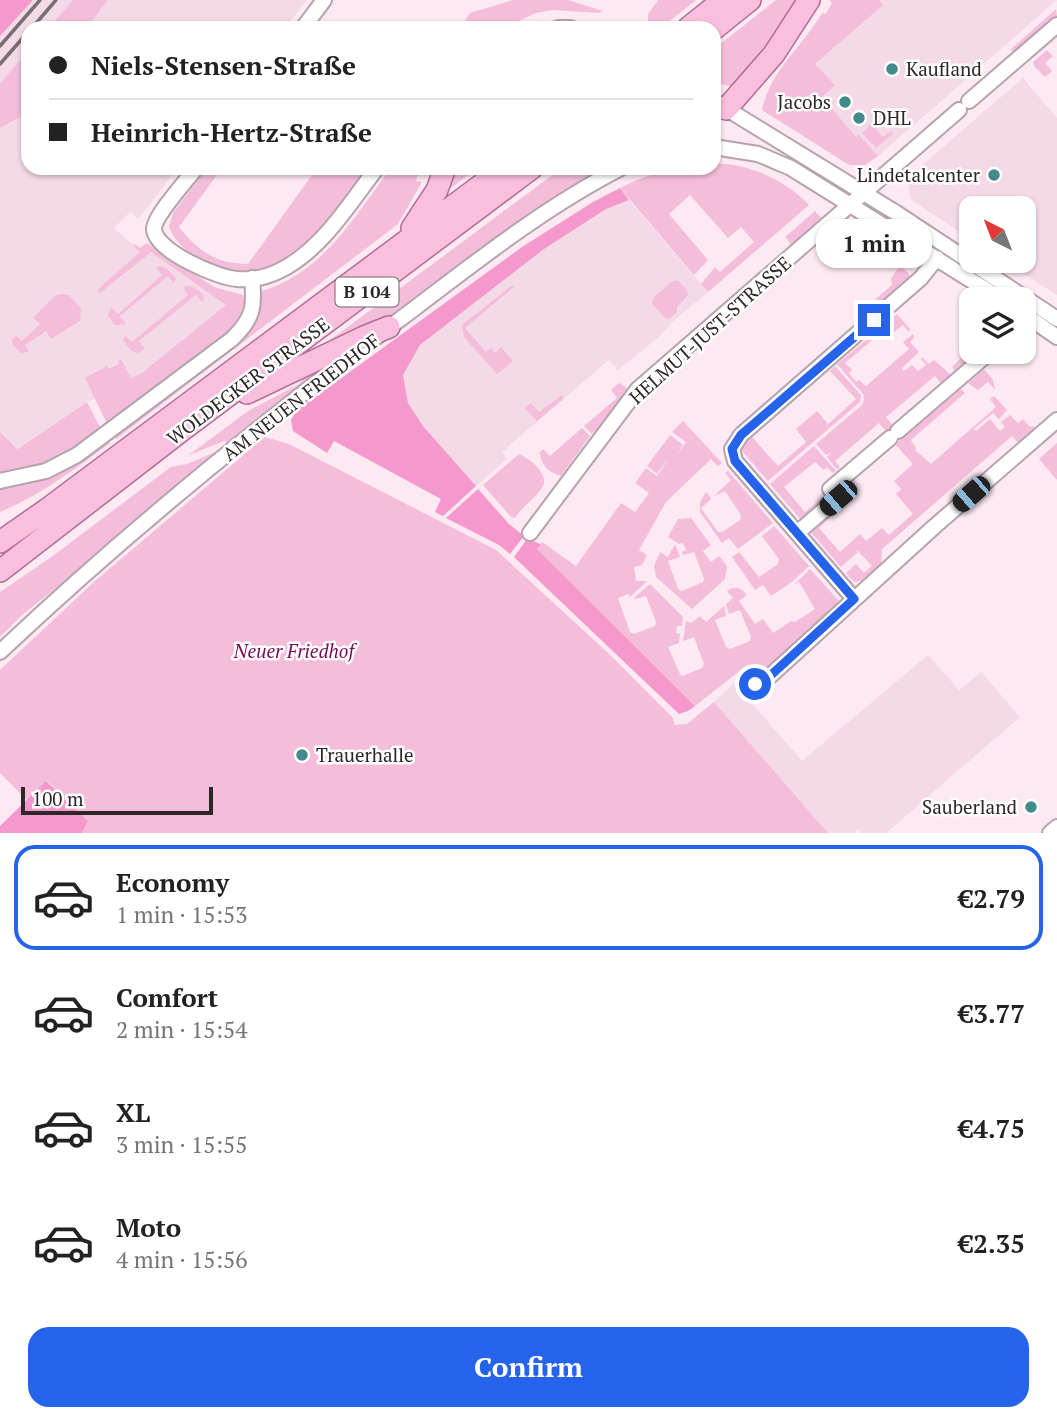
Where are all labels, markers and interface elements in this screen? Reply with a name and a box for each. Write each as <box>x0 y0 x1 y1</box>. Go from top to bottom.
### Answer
text: Niels-Stensen-Straße <box>91 48 356 82</box>
place label: Kaufland <box>906 56 982 81</box>
marker: Kaufland <box>884 61 900 77</box>
place label: Jacobs <box>777 89 831 114</box>
marker: Jacobs <box>837 94 853 110</box>
place label: DHL <box>873 105 911 130</box>
marker: DHL <box>851 110 867 126</box>
text: Heinrich-Hertz-Straße <box>91 115 372 149</box>
place label: Lindetalcenter <box>857 162 981 187</box>
marker: Lindetalcenter <box>986 167 1002 183</box>
north arrow <box>959 196 1036 273</box>
map controls <box>959 196 1036 364</box>
callout: 1 min <box>816 218 932 268</box>
text: 1 min <box>843 228 905 259</box>
street label: HELMUT-JUST-STRASSE <box>623 250 796 409</box>
road number: B 104 <box>336 278 398 306</box>
button: layers <box>959 287 1036 364</box>
route end <box>858 304 890 336</box>
street label: WOLDEGKER STRASSE <box>161 311 334 450</box>
street label: AM NEUEN FRIEDHOF <box>217 327 385 466</box>
car <box>949 472 994 516</box>
car <box>816 476 861 520</box>
park label: Neuer Friedhof <box>233 638 358 663</box>
route start <box>739 668 771 700</box>
place label: Trauerhalle <box>316 742 414 767</box>
marker: Trauerhalle <box>294 747 310 763</box>
scale bar <box>21 784 214 816</box>
text: 100 m <box>32 786 83 811</box>
place label: Sauberland <box>922 794 1017 819</box>
marker: Sauberland <box>1023 799 1039 815</box>
text: Economy <box>116 865 229 899</box>
icon: car <box>32 866 95 929</box>
text: €2.79 <box>959 881 1025 915</box>
text: 1 min · 15:53 <box>116 899 248 930</box>
text: Comfort <box>116 980 218 1014</box>
icon: car <box>32 981 95 1044</box>
text: €3.77 <box>959 996 1025 1030</box>
text: 2 min · 15:54 <box>116 1014 248 1045</box>
text: XL <box>116 1095 150 1129</box>
icon: car <box>32 1096 95 1159</box>
text: €4.75 <box>959 1111 1025 1145</box>
text: 3 min · 15:55 <box>116 1129 248 1160</box>
text: Moto <box>116 1210 181 1244</box>
icon: car <box>32 1211 95 1274</box>
text: €2.35 <box>959 1226 1025 1260</box>
text: 4 min · 15:56 <box>116 1244 248 1275</box>
button: Confirm <box>28 1327 1029 1407</box>

